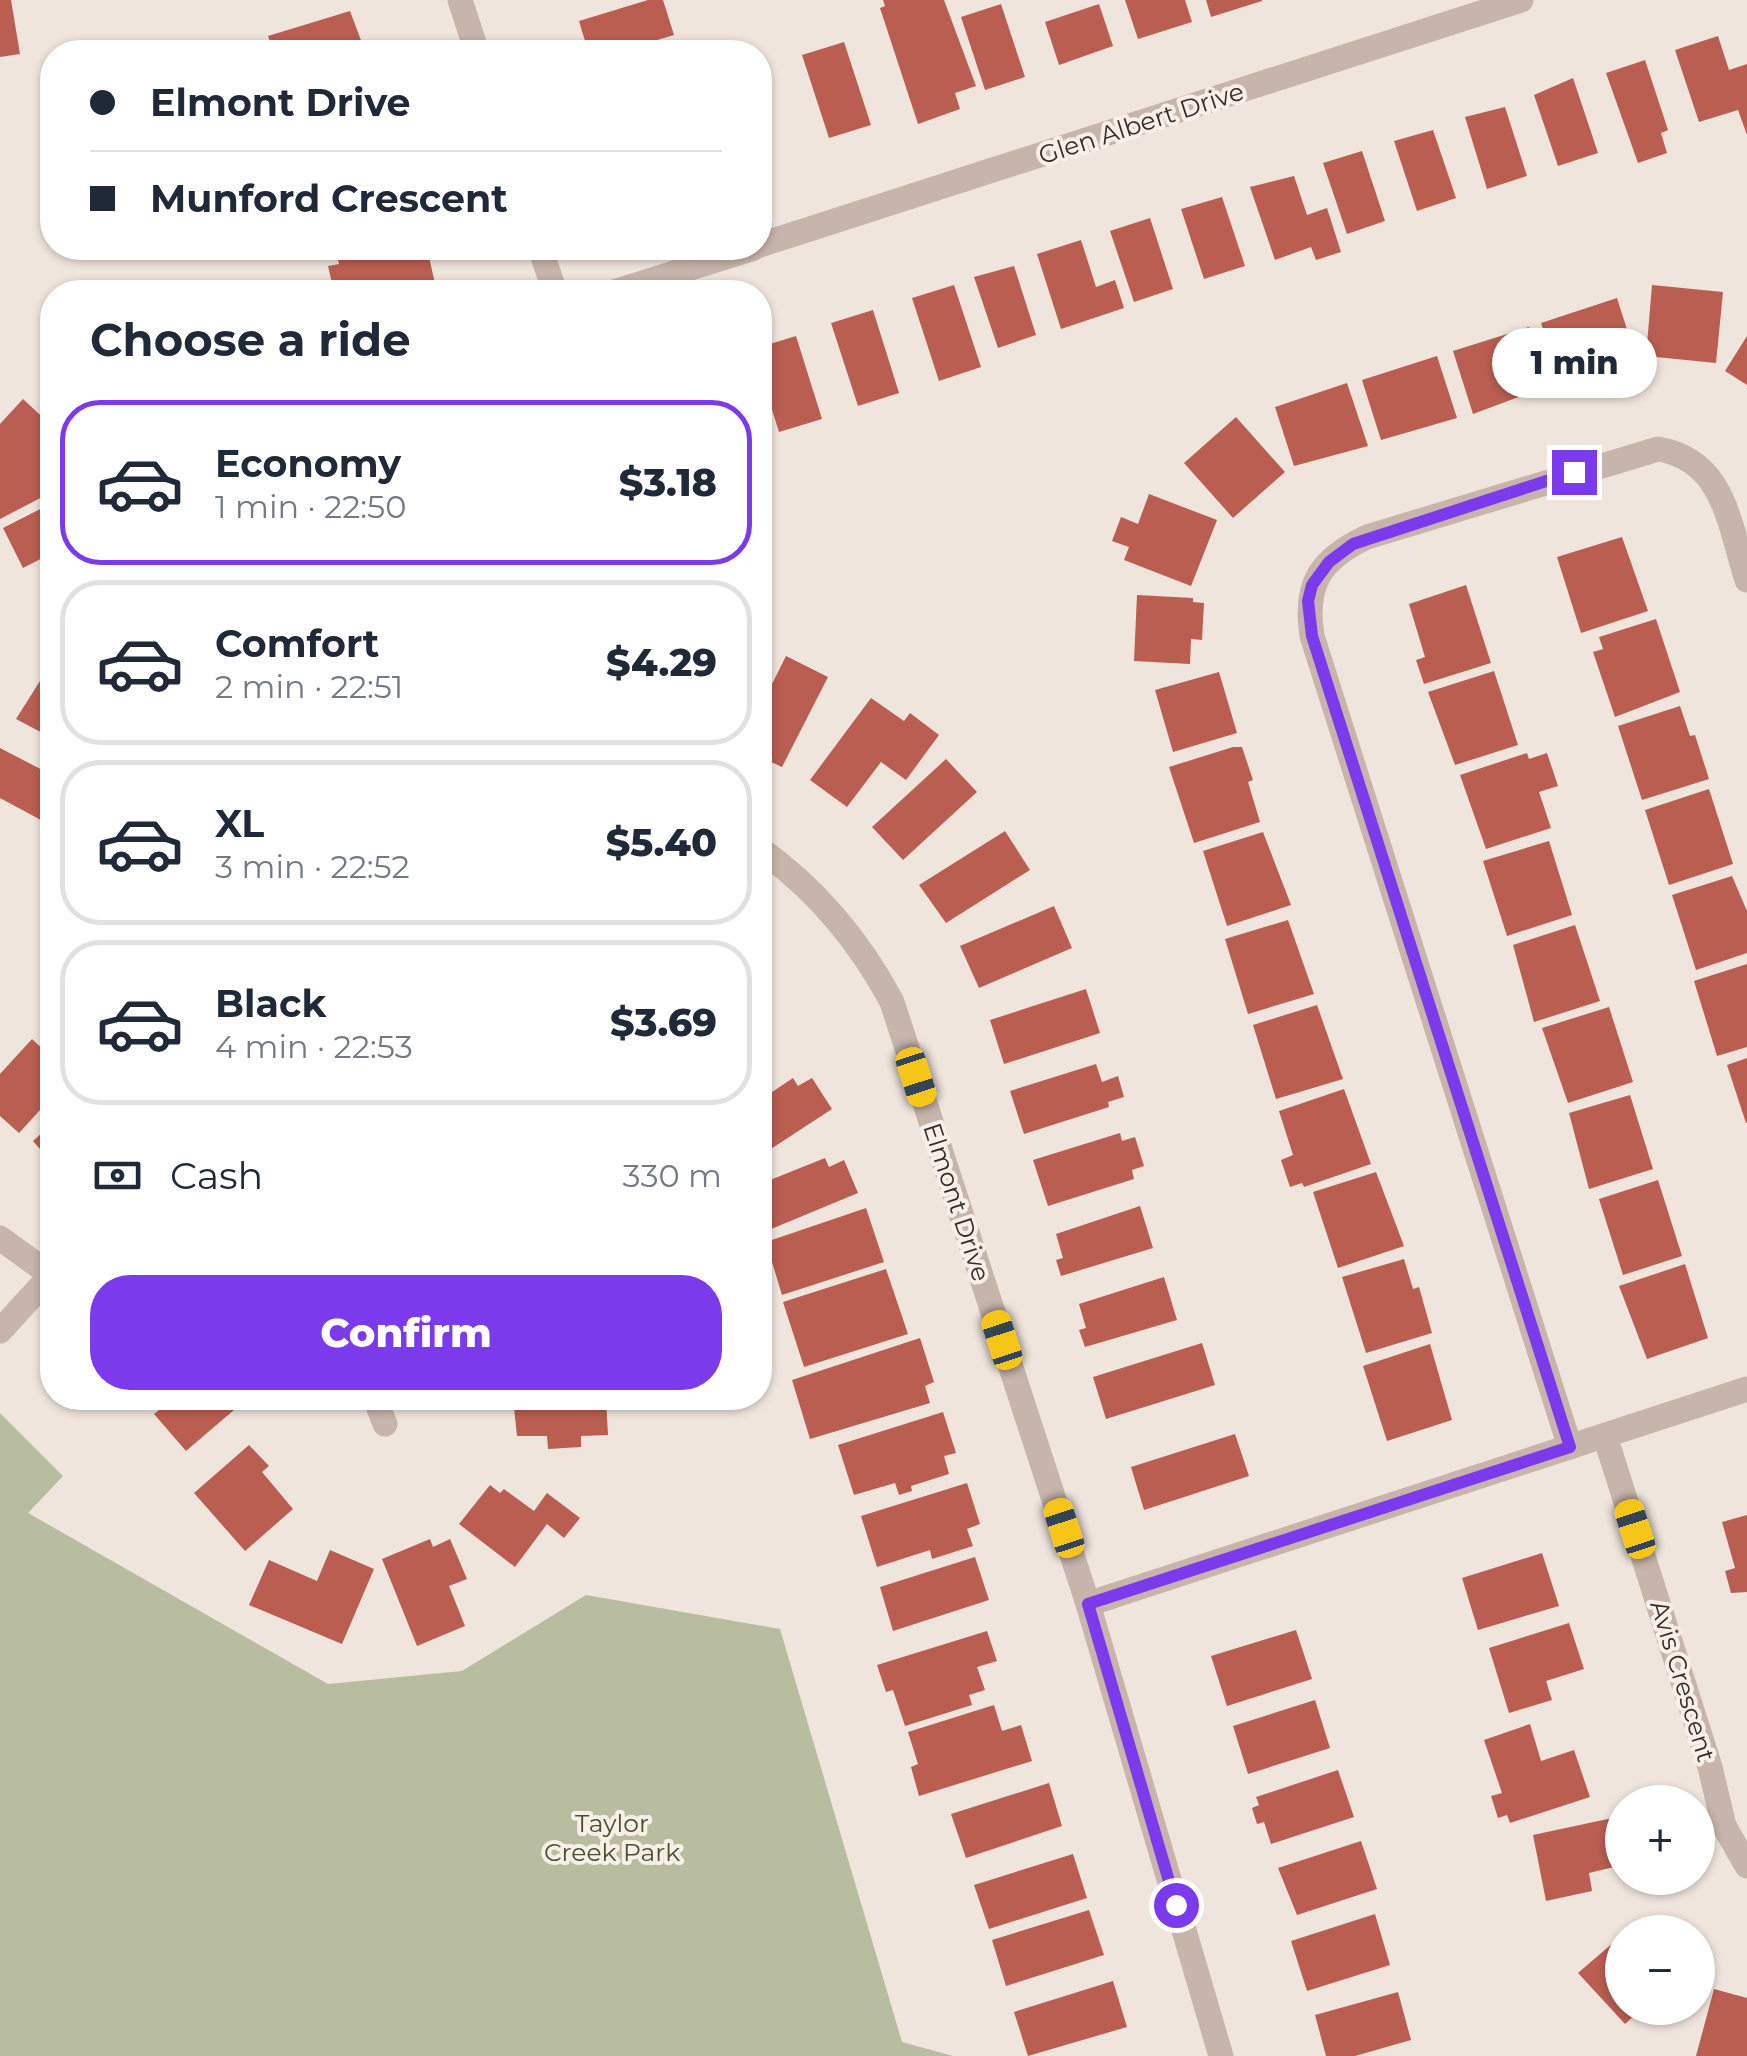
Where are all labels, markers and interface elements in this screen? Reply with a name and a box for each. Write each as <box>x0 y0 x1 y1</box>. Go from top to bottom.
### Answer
street label: Glen Albert Drive <box>1035 76 1247 170</box>
text: Elmont Drive <box>150 79 411 126</box>
text: Munford Crescent <box>150 175 508 222</box>
text: Choose a ride <box>90 312 411 367</box>
callout: 1 min <box>1492 327 1656 397</box>
text: 1 min <box>1530 343 1619 382</box>
icon: car <box>95 438 185 528</box>
text: Economy <box>215 440 401 487</box>
route end <box>1552 450 1597 495</box>
text: $3.18 <box>619 459 717 506</box>
text: 1 min · 22:50 <box>215 487 406 526</box>
icon: car <box>95 618 185 708</box>
text: Comfort <box>215 620 379 667</box>
text: $4.29 <box>606 639 717 686</box>
text: 2 min · 22:51 <box>215 667 403 706</box>
icon: car <box>95 798 185 888</box>
text: XL <box>215 800 264 847</box>
text: $5.40 <box>606 819 717 866</box>
text: 3 min · 22:52 <box>215 847 410 886</box>
icon: car <box>95 978 185 1068</box>
text: Black <box>215 980 326 1027</box>
text: $3.69 <box>610 999 717 1046</box>
text: 4 min · 22:53 <box>215 1027 413 1066</box>
car <box>892 1044 940 1110</box>
street label: Elmont Drive <box>917 1119 997 1285</box>
icon: cash <box>90 1148 145 1203</box>
text: Cash <box>170 1152 263 1199</box>
text: 330 m <box>623 1156 722 1195</box>
button: Confirm <box>90 1275 722 1390</box>
car <box>978 1307 1026 1373</box>
car <box>1040 1495 1088 1561</box>
car <box>1611 1496 1659 1562</box>
street label: Avis Crescent <box>1644 1597 1722 1765</box>
map controls <box>1605 1785 1715 2025</box>
button: + <box>1605 1785 1715 1895</box>
park label: Taylor Creek Park <box>544 1808 680 1867</box>
route start <box>1154 1883 1199 1928</box>
button: − <box>1605 1915 1715 2025</box>

